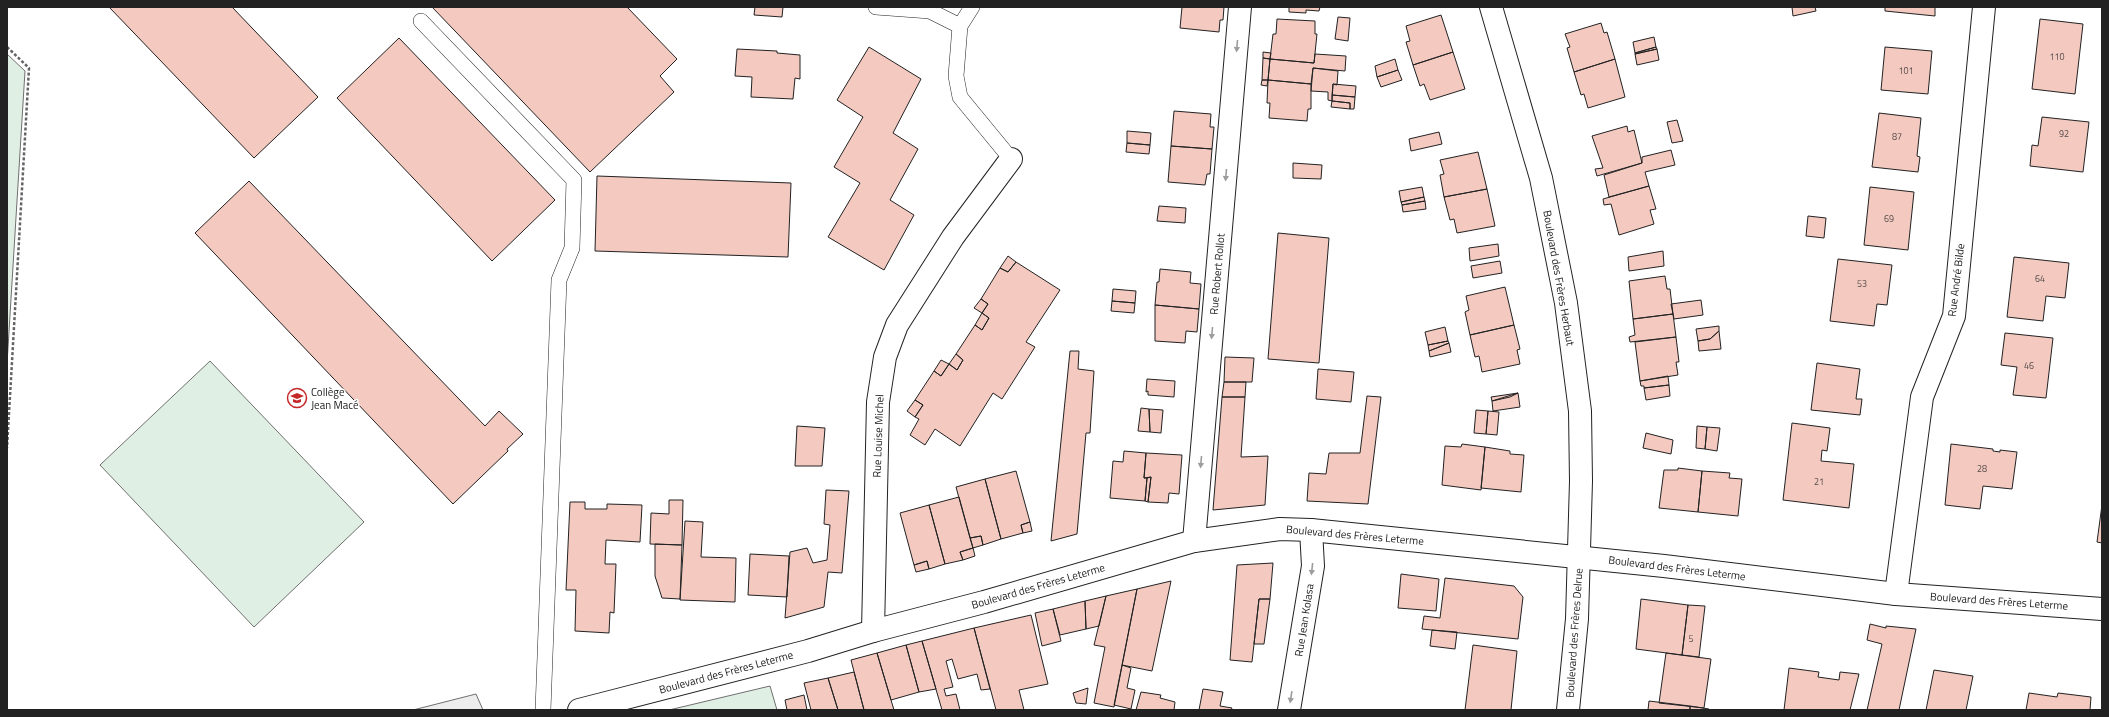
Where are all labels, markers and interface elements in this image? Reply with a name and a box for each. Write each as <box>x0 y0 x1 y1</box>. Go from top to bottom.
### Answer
one-way arrow <box>1233 40 1240 52</box>
house number: 110 <box>2049 50 2065 63</box>
house number: 101 <box>1898 64 1914 77</box>
house number: 92 <box>2059 127 2069 140</box>
house number: 87 <box>1892 130 1902 143</box>
one-way arrow <box>1222 169 1229 181</box>
street label: Boulevard des Frères Herbaut <box>1539 209 1579 347</box>
house number: 69 <box>1884 212 1894 225</box>
street label: Rue Robert Rollot <box>1205 232 1229 315</box>
street label: Rue André Bilde <box>1944 242 1968 318</box>
house number: 64 <box>2035 272 2045 285</box>
house number: 53 <box>1857 277 1867 290</box>
one-way arrow <box>1209 327 1216 339</box>
house number: 46 <box>2024 359 2034 372</box>
place label: Collège Jean Macé <box>311 384 359 413</box>
school or university icon: Collège Jean Macé <box>286 387 308 409</box>
street label: Rue Louise Michel <box>869 394 887 478</box>
one-way arrow <box>1198 456 1205 468</box>
house number: 28 <box>1977 462 1987 475</box>
house number: 21 <box>1814 475 1824 488</box>
street label: Boulevard des Frères Leterme <box>1285 521 1425 549</box>
street label: Boulevard des Frères Leterme <box>1607 552 1747 584</box>
street label: Boulevard des Frères Leterme <box>969 559 1107 613</box>
one-way arrow <box>1308 563 1315 575</box>
street label: Boulevard des Frères Delrue <box>1561 567 1587 698</box>
street label: Rue Jean Kolasa <box>1290 582 1318 658</box>
street label: Boulevard des Frères Leterme <box>1929 588 2069 614</box>
house number: 5 <box>1688 632 1694 645</box>
street label: Boulevard des Frères Leterme <box>657 646 795 698</box>
one-way arrow <box>1288 691 1294 703</box>

